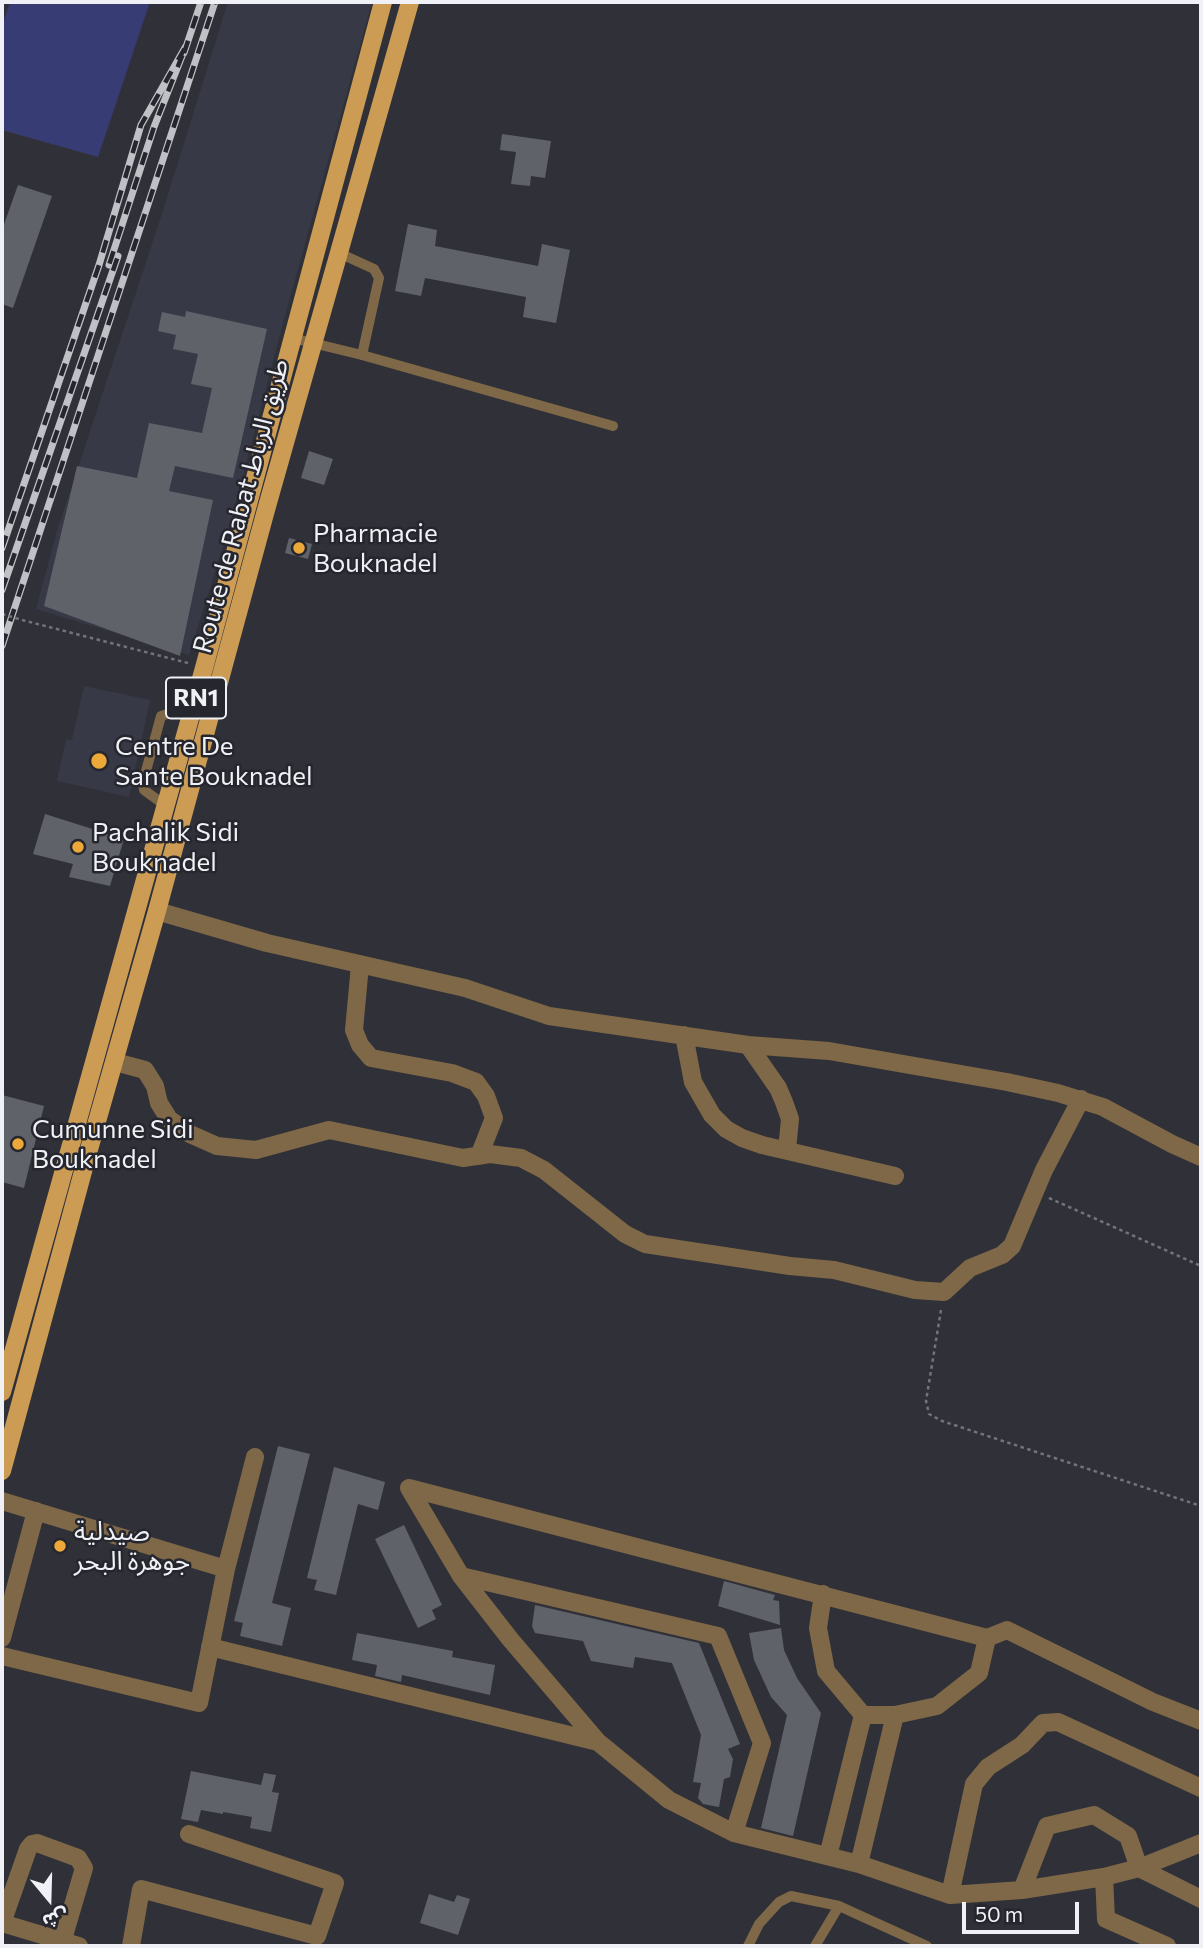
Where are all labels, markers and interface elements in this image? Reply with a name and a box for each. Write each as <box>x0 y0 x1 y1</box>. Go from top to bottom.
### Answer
street label: Route de Rabat طريق الرباط <box>187 355 295 657</box>
place label: Pharmacie Bouknadel <box>313 517 438 578</box>
marker: Pharmacie Bouknadel <box>291 540 307 556</box>
road number: RN1 <box>166 678 226 718</box>
place label: Centre De Sante Bouknadel <box>115 730 313 792</box>
marker: Centre De Sante Bouknadel <box>89 751 109 771</box>
place label: Pachalik Sidi Bouknadel <box>92 816 239 878</box>
marker: Pachalik Sidi Bouknadel <box>70 839 86 855</box>
place label: Cumunne Sidi Bouknadel <box>32 1113 194 1174</box>
marker: Cumunne Sidi Bouknadel <box>10 1136 26 1152</box>
place label: صيدلية جوهرة البحر <box>74 1515 190 1576</box>
marker: صيدلية جوهرة البحر <box>52 1538 68 1554</box>
north arrow <box>14 1864 84 1934</box>
scale bar <box>965 1888 1082 1932</box>
text: 50 m <box>975 1901 1023 1926</box>
text: ش <box>40 1904 72 1934</box>

